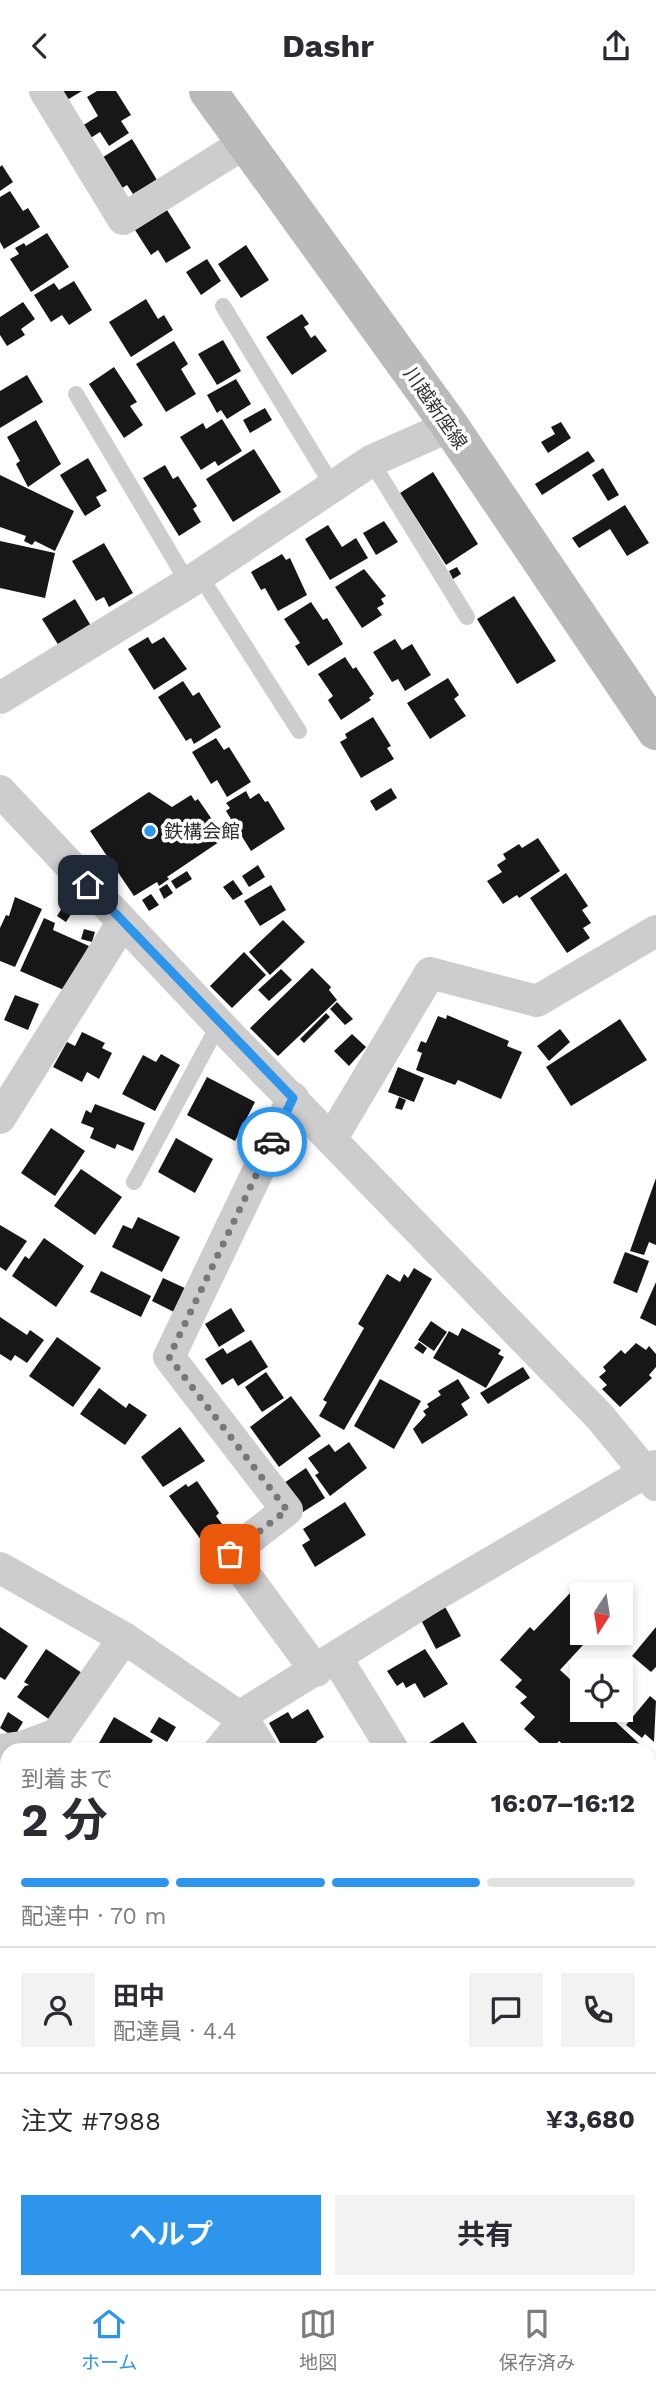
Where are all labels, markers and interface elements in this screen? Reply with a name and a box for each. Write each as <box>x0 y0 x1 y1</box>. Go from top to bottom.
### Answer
icon: back <box>21 27 59 65</box>
text: Dashr <box>282 27 374 65</box>
icon: share <box>597 27 635 65</box>
street label: 川越新座線 <box>399 363 472 454</box>
place label: 鉄構会館 <box>164 820 240 843</box>
marker: 鉄構会館 <box>142 823 158 839</box>
pin <box>58 855 118 915</box>
icon: home <box>69 866 107 904</box>
courier <box>237 1107 307 1177</box>
icon: car <box>253 1123 291 1161</box>
pin <box>200 1524 260 1584</box>
icon: bag <box>211 1535 249 1573</box>
north arrow <box>570 1582 634 1645</box>
map controls <box>570 1582 633 1722</box>
button: locate <box>570 1659 633 1722</box>
text: 到着まで <box>21 1766 113 1793</box>
text: 16:07–16:12 <box>491 1788 635 1818</box>
text: 2 分 <box>21 1793 108 1847</box>
text: 配達中 · 70 m <box>21 1903 166 1930</box>
button: person <box>21 1973 95 2047</box>
button: chat <box>469 1973 543 2047</box>
button: phone <box>561 1973 635 2047</box>
text: 田中 <box>113 1981 165 2011</box>
text: 配達員 · 4.4 <box>113 2018 237 2045</box>
text: ¥3,680 <box>546 2104 635 2134</box>
text: 注文 #7988 <box>21 2106 161 2136</box>
button: ヘルプ <box>21 2195 321 2275</box>
button: 共有 <box>335 2195 635 2275</box>
tab: ホーム <box>81 2305 137 2374</box>
tab: 地図 <box>299 2305 337 2374</box>
tab: 保存済み <box>499 2305 575 2374</box>

